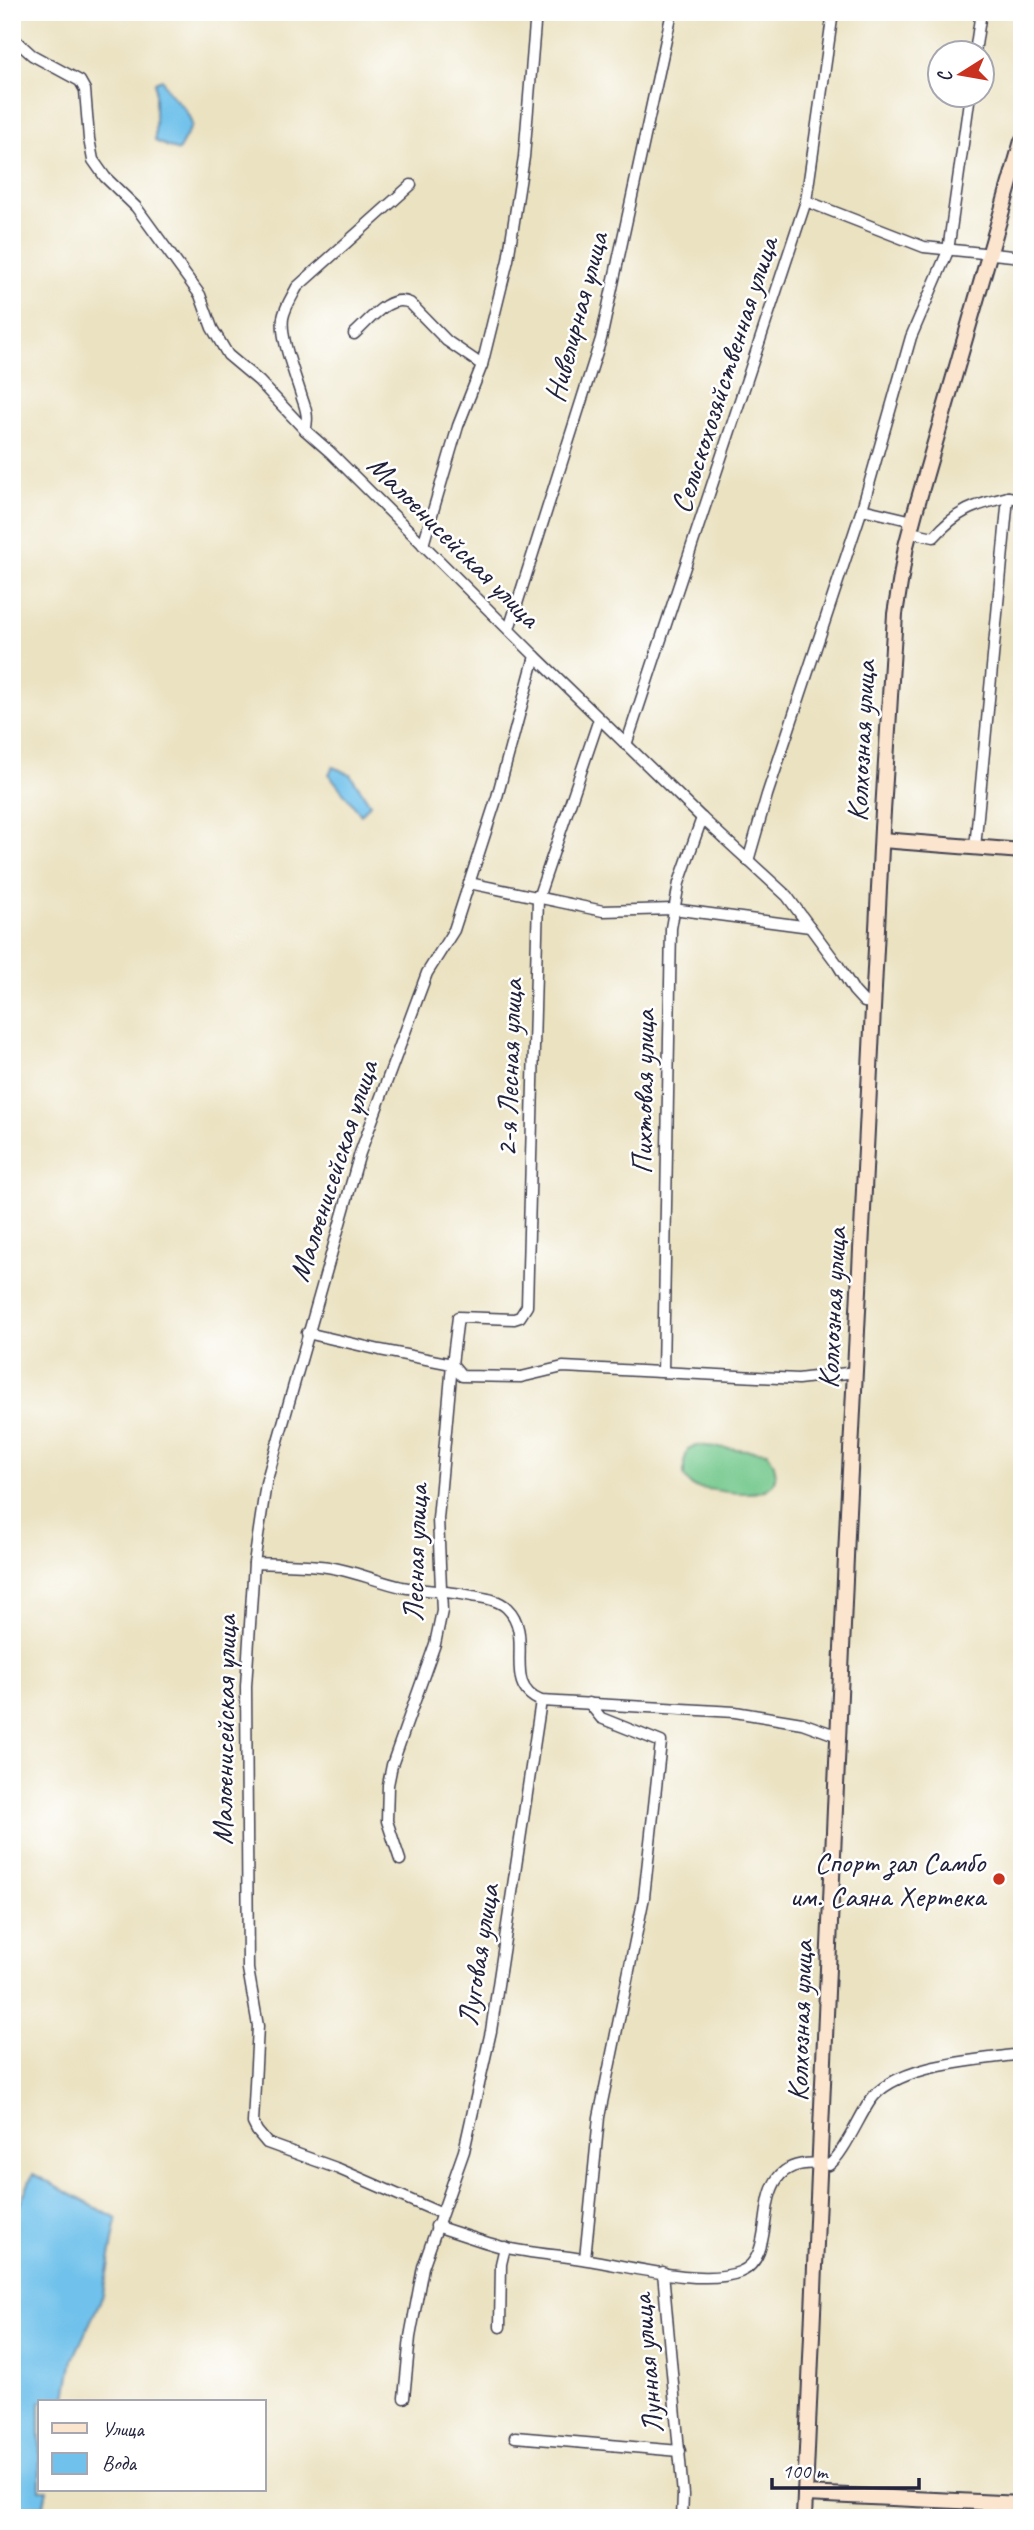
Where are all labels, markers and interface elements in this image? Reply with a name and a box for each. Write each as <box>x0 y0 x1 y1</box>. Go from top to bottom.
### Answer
north arrow <box>926 38 996 108</box>
text: С <box>932 68 958 84</box>
street label: Нивелирная улица <box>535 226 617 406</box>
street label: Сельскохозяйственная улица <box>661 230 787 518</box>
street label: Малоенисейская улица <box>359 446 550 637</box>
street label: Колхозная улица <box>838 658 884 822</box>
street label: 2-я Лесная улица <box>487 977 531 1158</box>
street label: Пихтовая улица <box>623 1008 663 1175</box>
street label: Малоенисейская улица <box>279 1054 387 1286</box>
street label: Колхозная улица <box>809 1225 855 1389</box>
street label: Лесная улица <box>394 1481 436 1622</box>
street label: Малоенисейская улица <box>203 1613 245 1845</box>
place label: Спорт зал Самбо им. Саяна Хертека <box>789 1843 988 1915</box>
marker: Спорт зал Самбо им. Саяна Хертека <box>991 1871 1007 1887</box>
street label: Луговая улица <box>448 1880 508 2028</box>
street label: Колхозная улица <box>778 1938 822 2102</box>
street label: Лунная улица <box>622 2290 672 2435</box>
legend <box>38 2400 266 2492</box>
text: Улица <box>102 2416 145 2442</box>
scale bar <box>772 2446 918 2490</box>
text: Вода <box>102 2450 138 2476</box>
text: 100 m <box>782 2458 829 2484</box>

